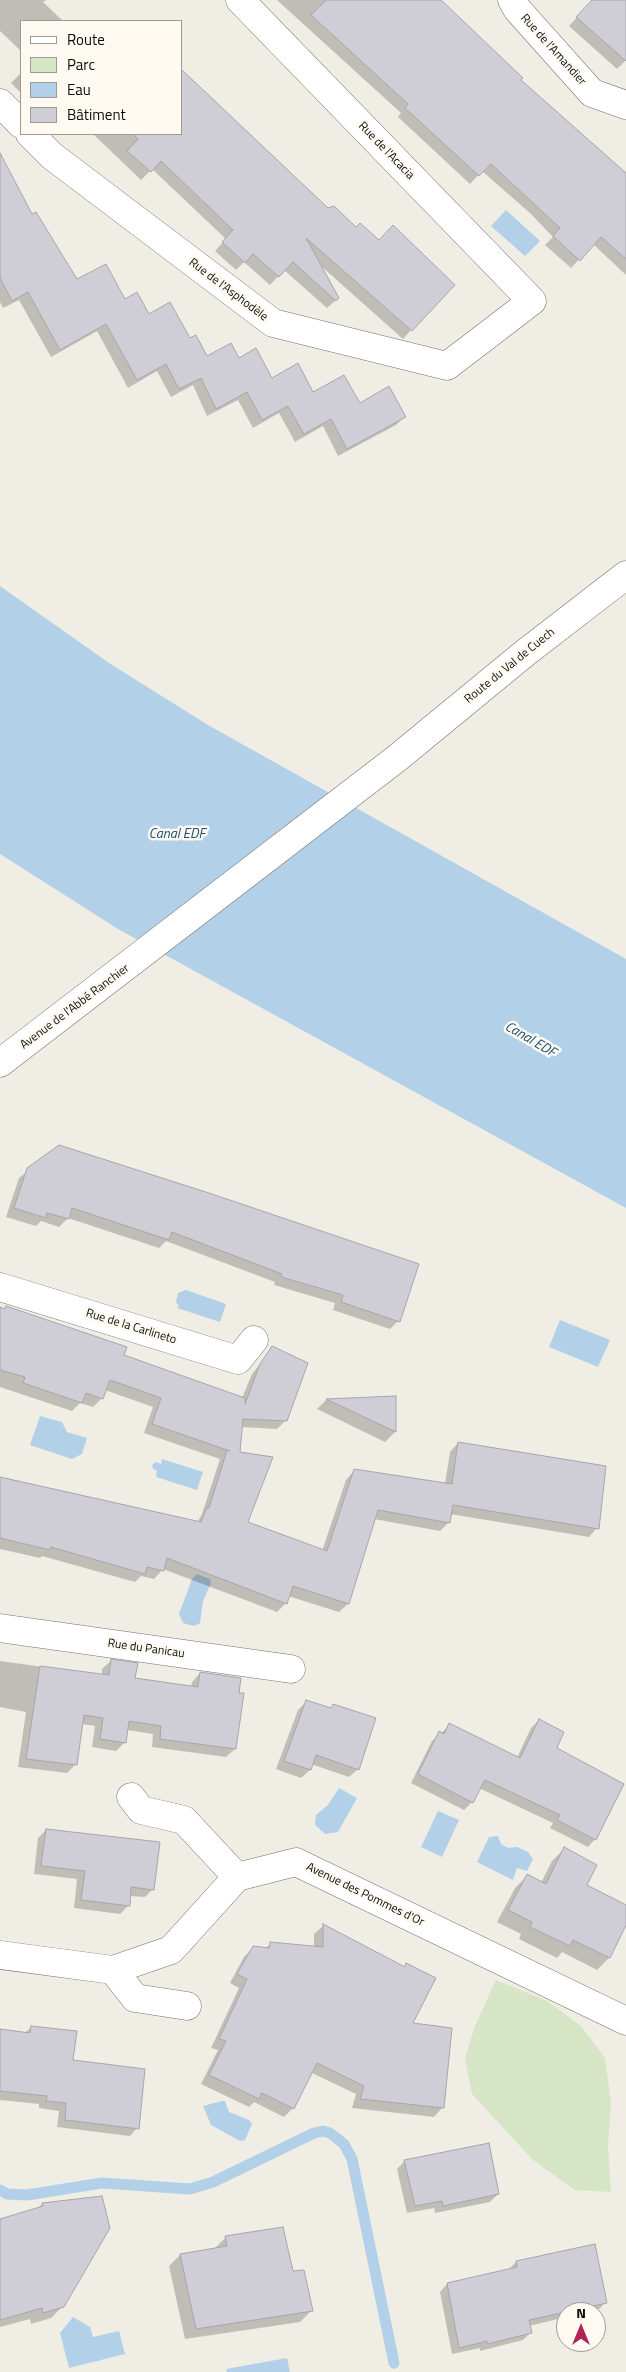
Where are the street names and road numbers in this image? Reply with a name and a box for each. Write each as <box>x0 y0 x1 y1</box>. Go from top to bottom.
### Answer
street label: Rue de l'Amandier <box>517 11 589 89</box>
street label: Rue de l'Acacia <box>355 119 417 183</box>
street label: Rue de l'Asphodèle <box>186 256 270 324</box>
street label: Route du Val de Cuech <box>462 625 558 707</box>
street label: Avenue de l'Abbé Ranchier <box>18 961 132 1053</box>
street label: Rue de la Carlineto <box>84 1306 178 1348</box>
street label: Rue du Panicau <box>107 1636 185 1662</box>
street label: Avenue des Pommes d'Or <box>304 1860 426 1930</box>

